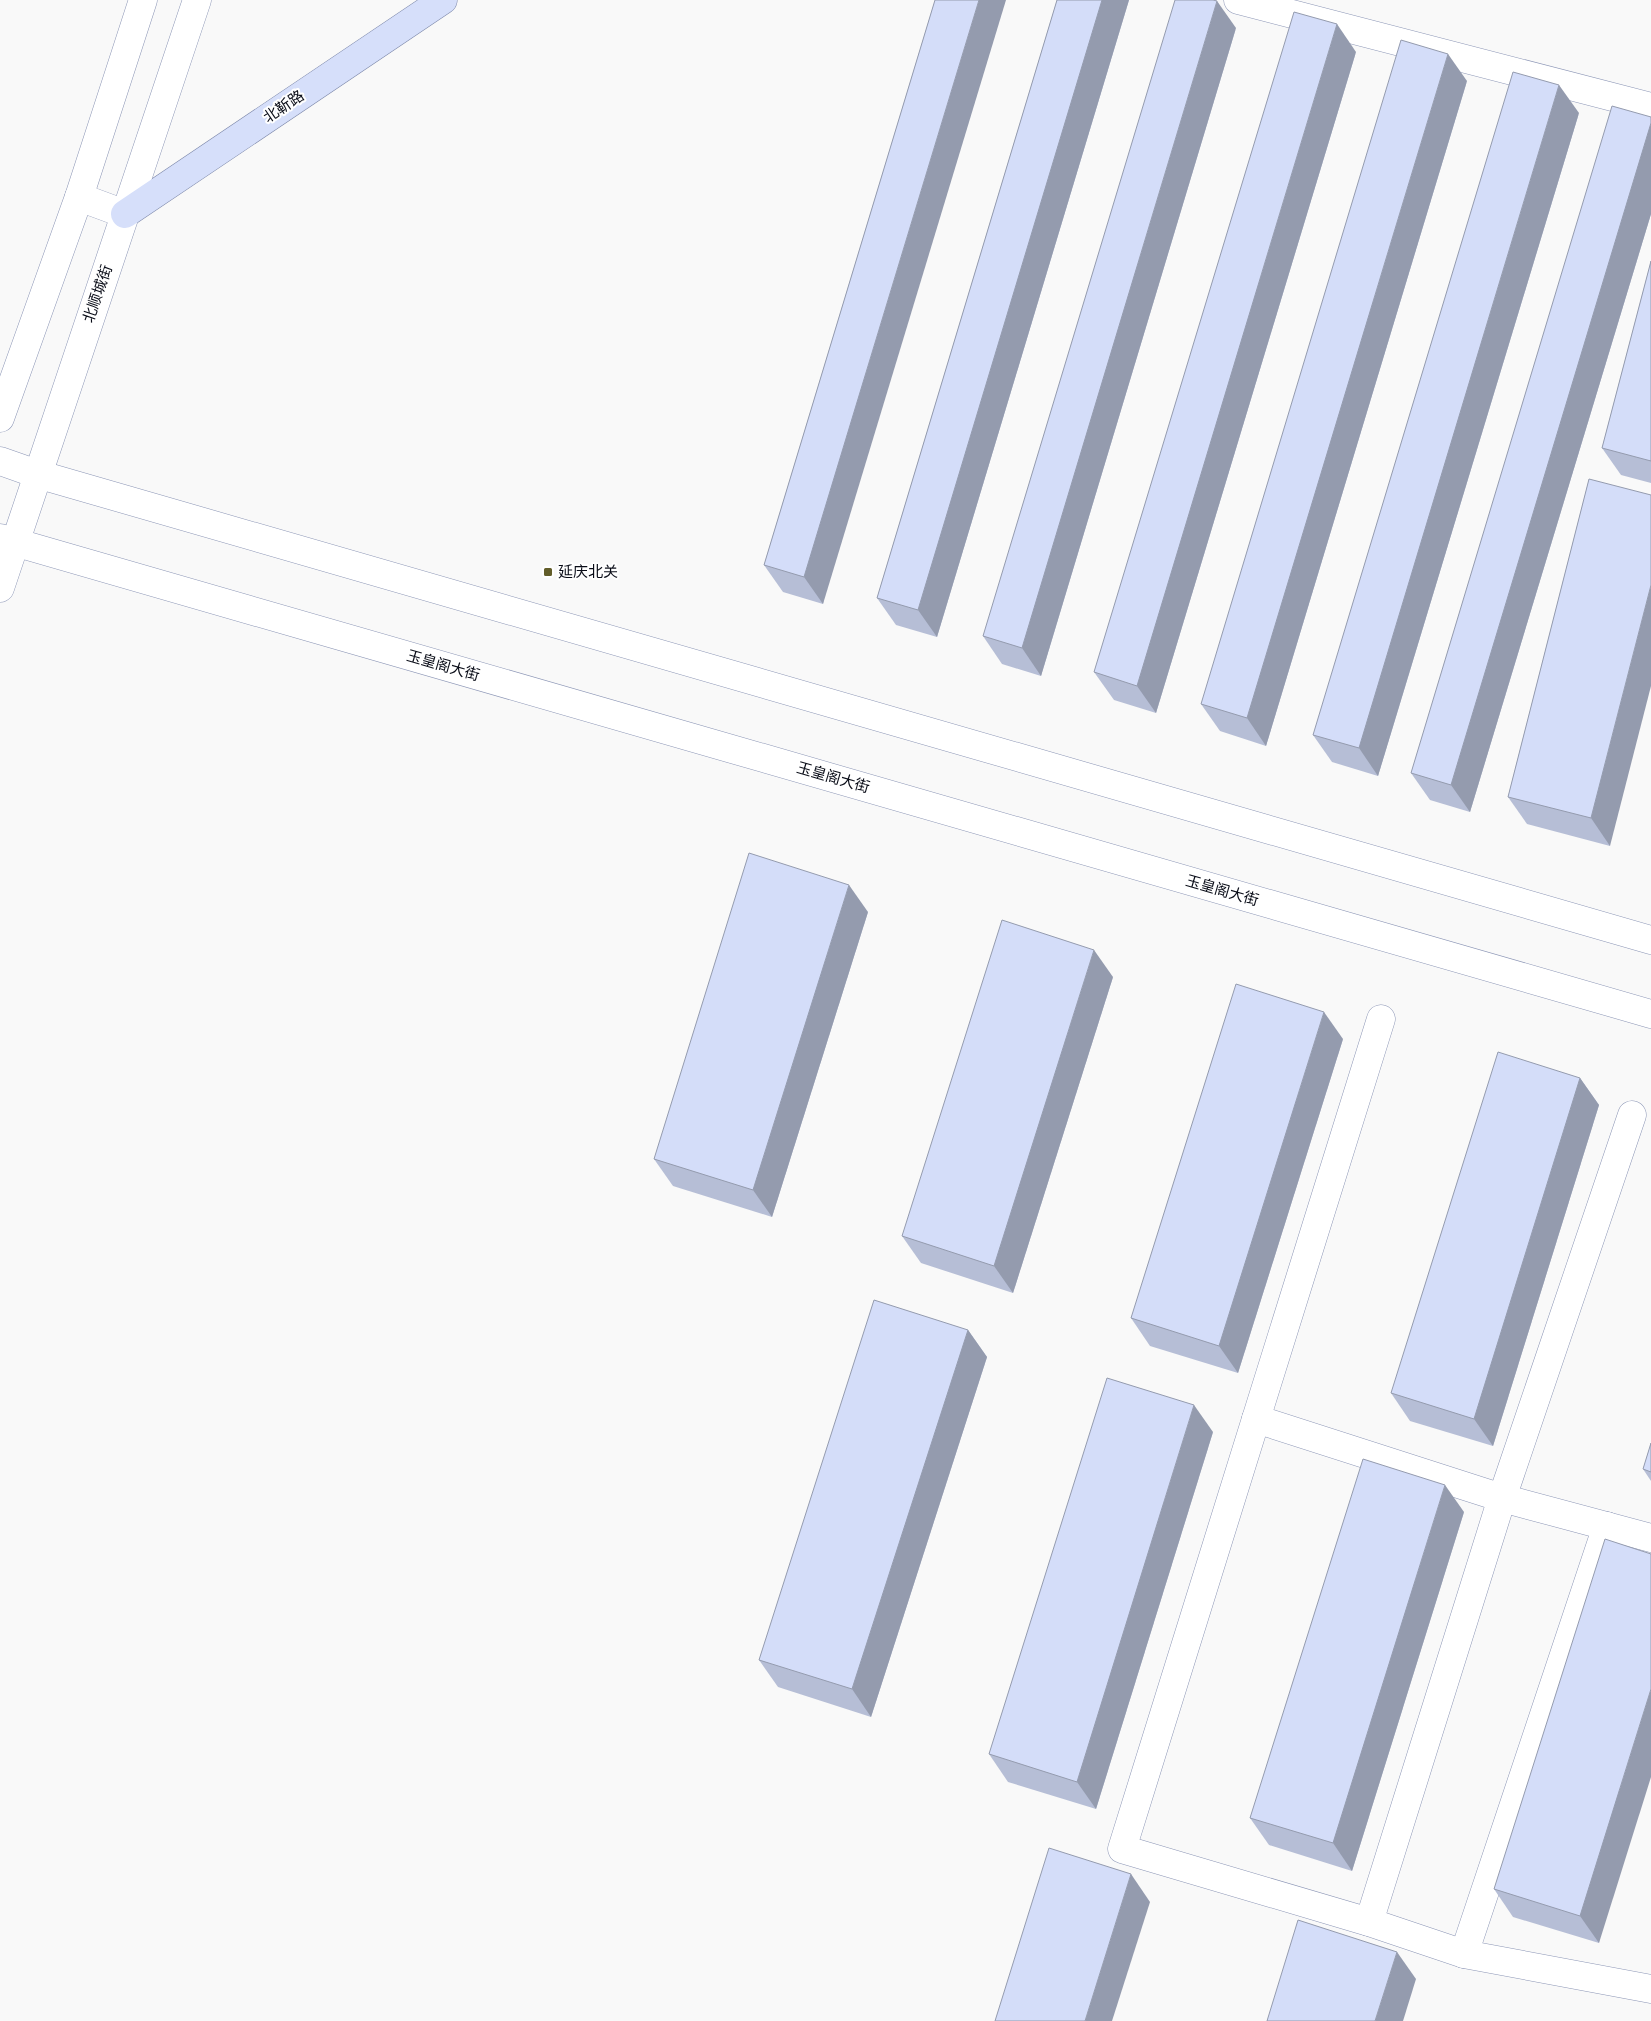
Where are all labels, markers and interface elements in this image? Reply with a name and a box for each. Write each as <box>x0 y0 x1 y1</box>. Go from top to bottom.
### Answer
street label: 北靳路 <box>260 87 308 127</box>
street label: 北顺城街 <box>79 263 117 325</box>
place label: 延庆北关 <box>558 563 618 582</box>
marker: 延庆北关 <box>542 566 554 578</box>
street label: 玉皇阁大街 <box>404 647 482 685</box>
street label: 玉皇阁大街 <box>794 759 872 797</box>
street label: 玉皇阁大街 <box>1183 872 1261 910</box>

